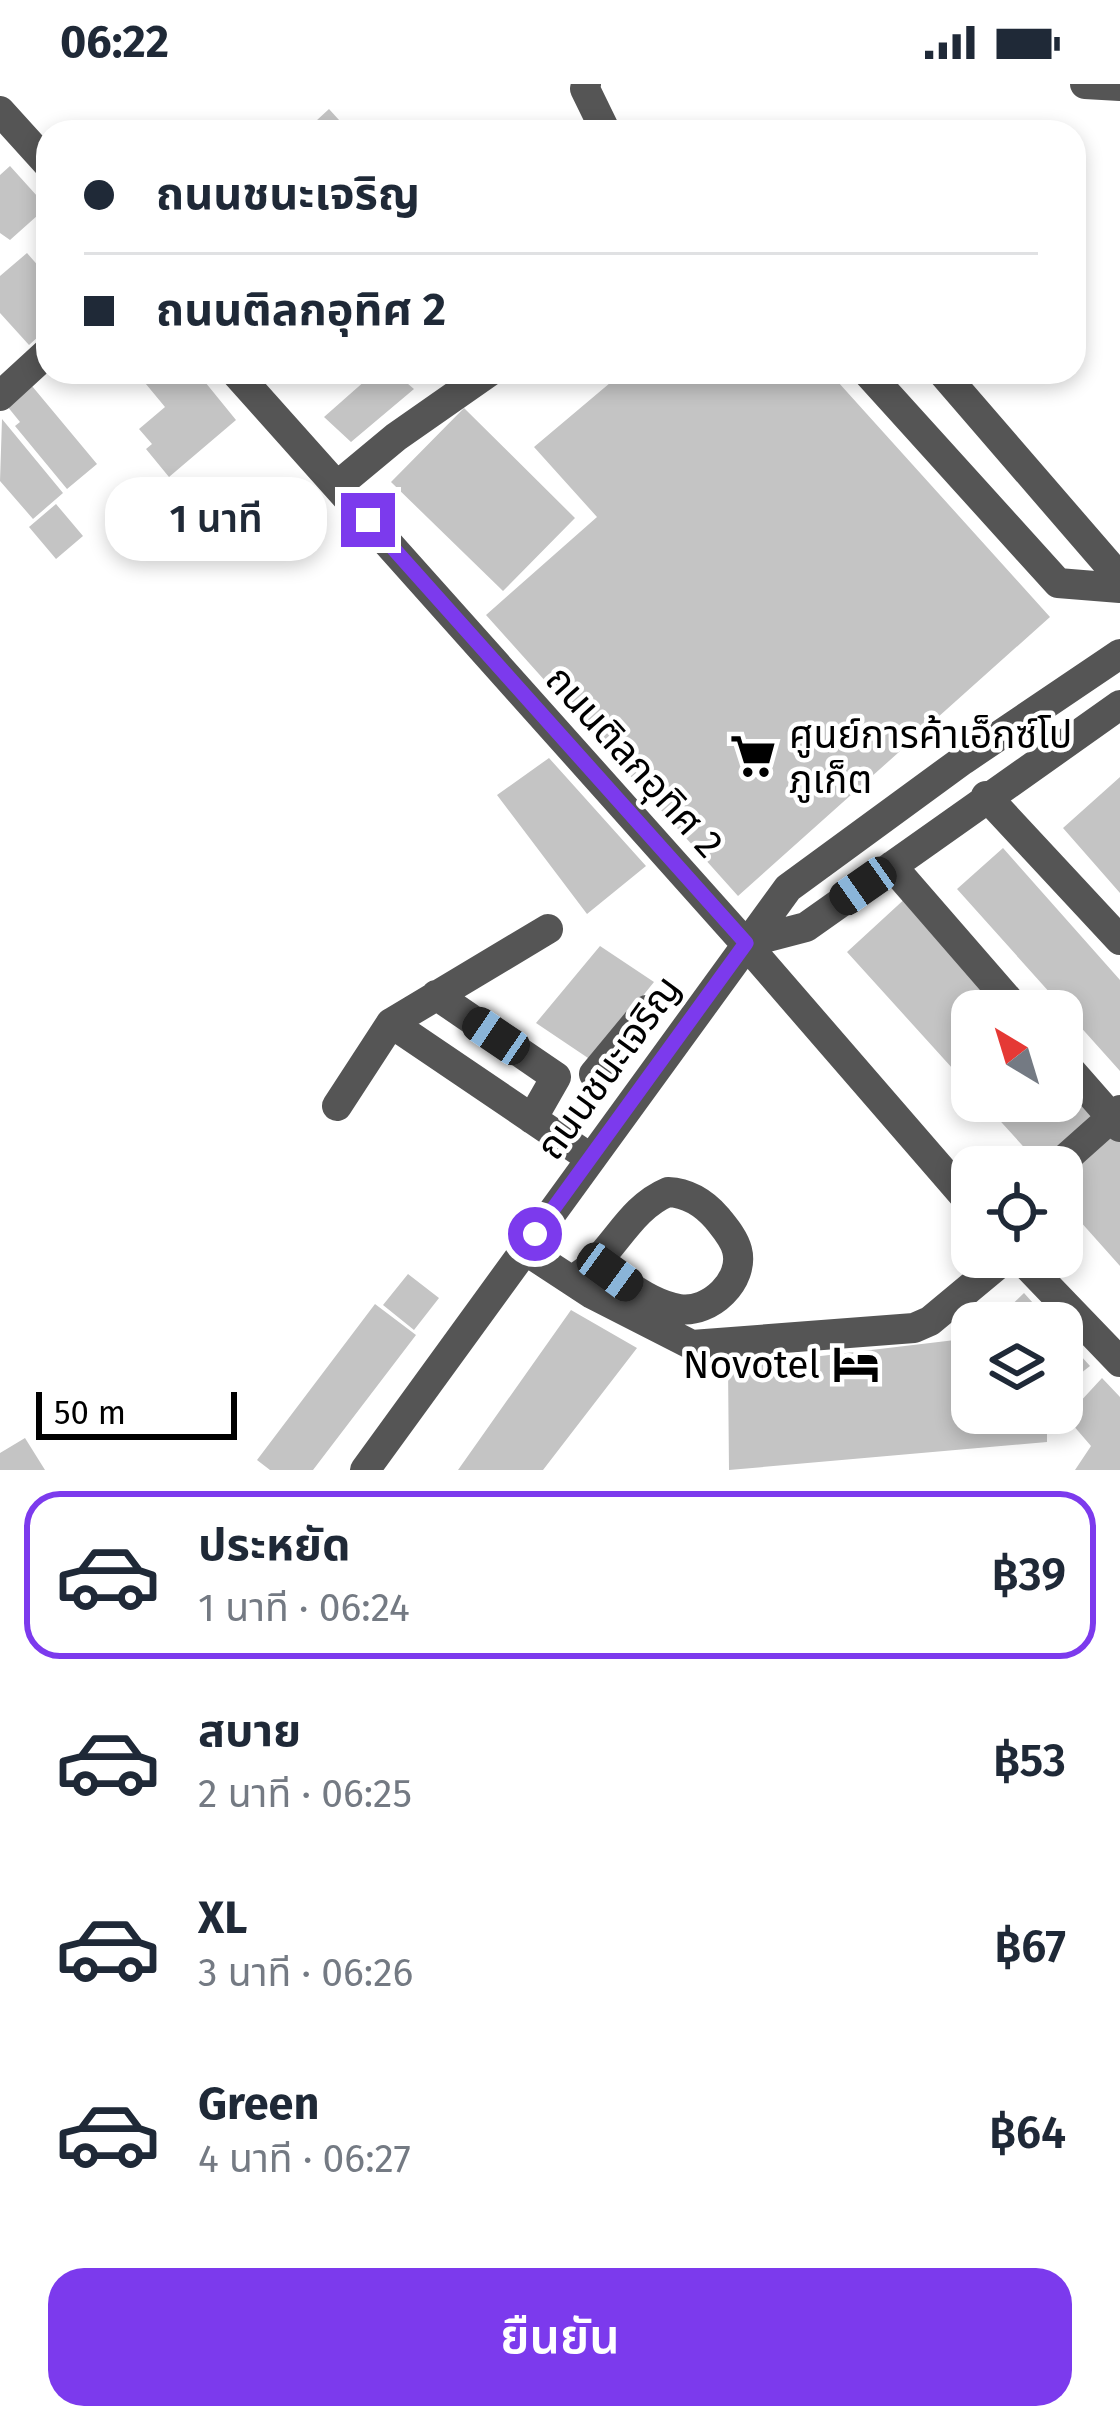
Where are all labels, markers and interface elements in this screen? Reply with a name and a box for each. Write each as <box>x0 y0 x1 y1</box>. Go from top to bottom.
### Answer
text: 06:22 <box>60 15 169 69</box>
text: ถนนชนะเจริญ <box>156 167 420 221</box>
text: ถนนติลกอุทิศ 2 <box>156 283 446 337</box>
callout: 1 นาที <box>104 478 326 562</box>
route end <box>341 493 395 547</box>
text: 1 นาที <box>169 496 263 542</box>
street label: ถนนติลกอุทิศ 2 <box>536 656 732 867</box>
place label: ศูนย์การค้าเอ็กซ์โป ภูเก็ต <box>789 712 1072 803</box>
supermarket icon: ศูนย์การค้าเอ็กซ์โป ภูเก็ต <box>728 731 778 781</box>
car <box>823 851 903 921</box>
street label: ถนนชนะเจริญ <box>527 967 691 1168</box>
north arrow <box>951 990 1083 1122</box>
map controls <box>951 990 1083 1434</box>
car <box>456 1001 536 1071</box>
button: locate <box>951 1146 1083 1278</box>
route start <box>508 1207 562 1261</box>
car <box>570 1236 650 1308</box>
button: layers <box>951 1302 1083 1434</box>
hotel icon: Novotel <box>831 1339 881 1389</box>
place label: Novotel <box>683 1342 820 1388</box>
scale bar <box>36 1386 237 1439</box>
text: 50 m <box>54 1393 126 1433</box>
text: ประหยัด <box>198 1518 351 1572</box>
icon: car <box>54 1521 162 1629</box>
text: ฿39 <box>992 1548 1066 1602</box>
text: 1 นาที · 06:24 <box>198 1585 410 1631</box>
text: สบาย <box>198 1704 301 1758</box>
icon: car <box>54 1707 162 1815</box>
text: ฿53 <box>993 1734 1066 1788</box>
text: 2 นาที · 06:25 <box>198 1771 412 1817</box>
text: XL <box>198 1891 247 1945</box>
icon: car <box>54 1893 162 2001</box>
text: ฿67 <box>994 1920 1066 1974</box>
text: 3 นาที · 06:26 <box>198 1950 413 1996</box>
text: Green <box>198 2077 319 2131</box>
icon: car <box>54 2079 162 2187</box>
text: ฿64 <box>989 2106 1066 2160</box>
text: 4 นาที · 06:27 <box>198 2136 411 2182</box>
button: ยืนยัน <box>48 2268 1072 2406</box>

